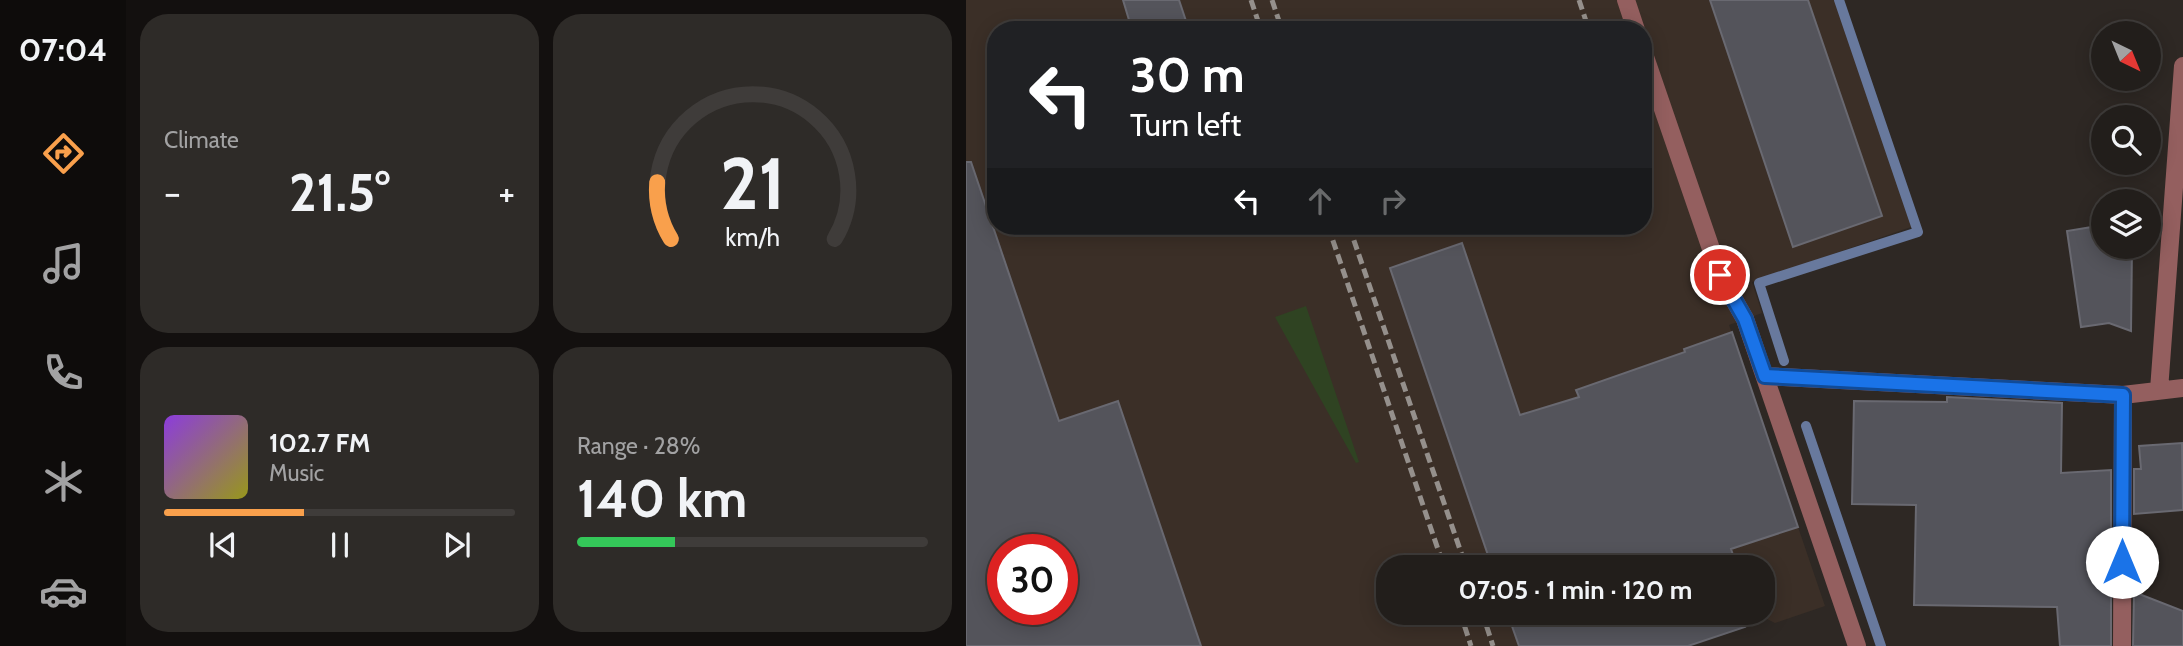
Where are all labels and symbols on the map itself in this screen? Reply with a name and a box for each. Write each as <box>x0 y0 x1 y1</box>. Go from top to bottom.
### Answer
north arrow <box>2091 21 2161 91</box>
pin <box>1690 245 1750 305</box>
position arrow <box>2085 525 2159 599</box>
speed limit sign: 30 <box>987 534 1078 625</box>

